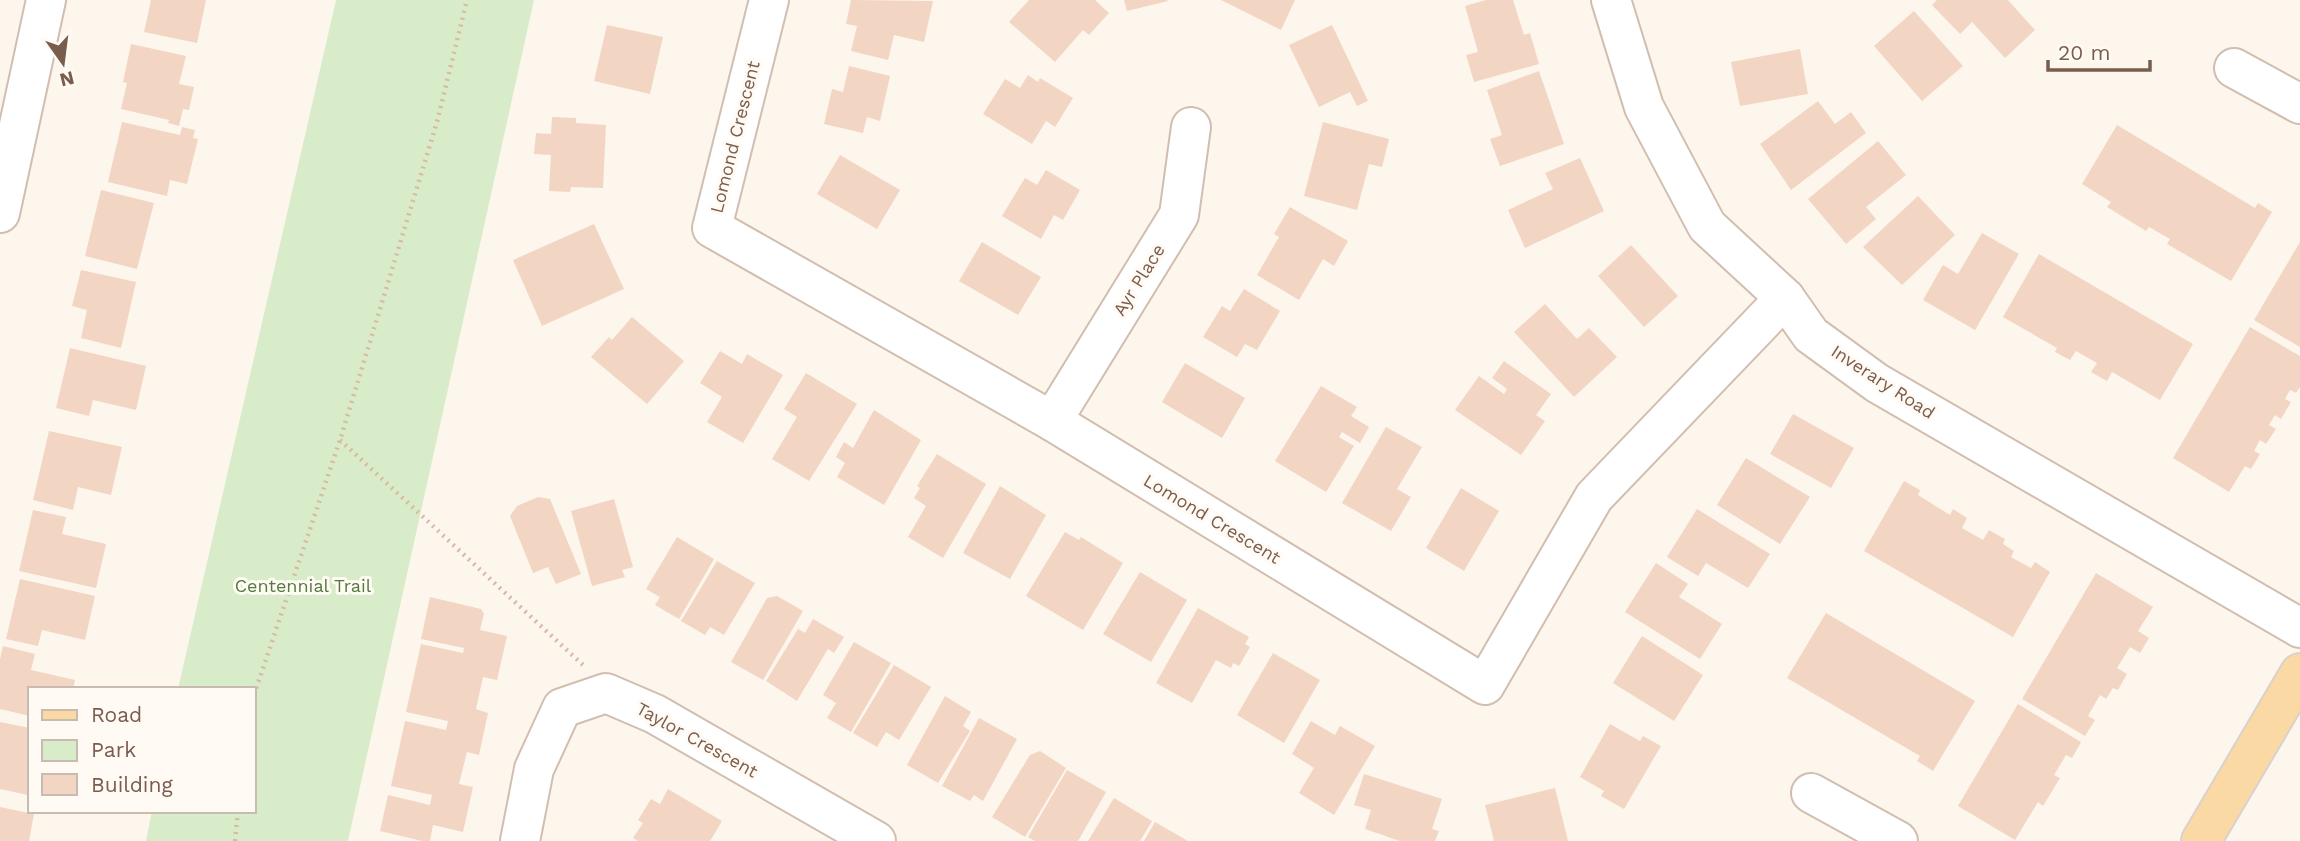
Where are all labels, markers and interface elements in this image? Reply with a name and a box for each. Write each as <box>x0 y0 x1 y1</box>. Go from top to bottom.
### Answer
north arrow <box>28 28 98 98</box>
scale bar <box>2048 28 2150 72</box>
text: 20 m <box>2058 40 2110 65</box>
street label: Lomond Crescent <box>705 58 764 215</box>
text: N <box>57 66 77 92</box>
street label: Ayr Place <box>1108 240 1169 319</box>
street label: Inverary Road <box>1827 340 1939 423</box>
street label: Lomond Crescent <box>1140 469 1285 568</box>
park label: Centennial Trail <box>235 575 372 596</box>
legend <box>28 687 256 813</box>
street label: Taylor Crescent <box>633 697 762 782</box>
text: Road <box>91 702 142 727</box>
text: Park <box>91 737 136 762</box>
text: Building <box>91 772 173 797</box>

